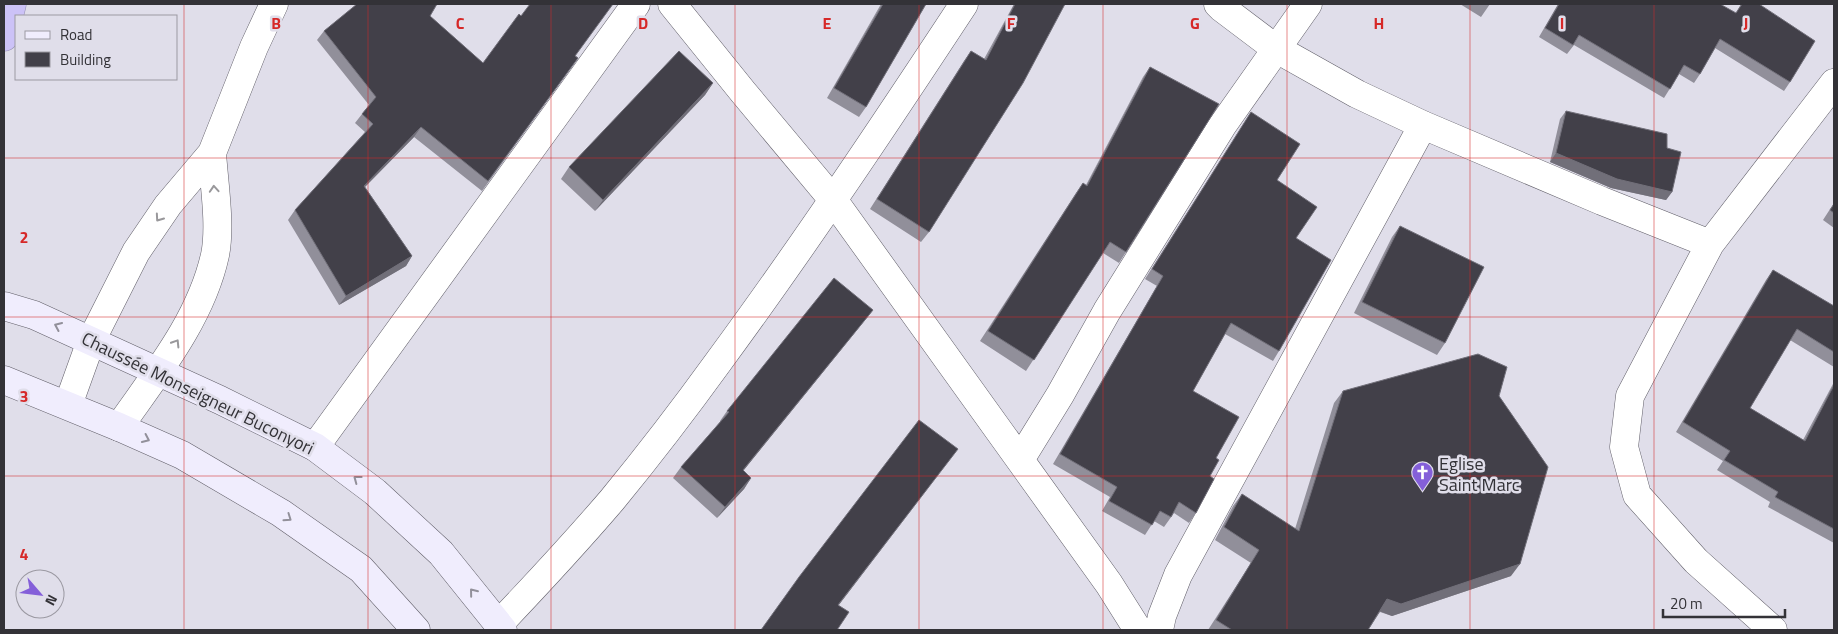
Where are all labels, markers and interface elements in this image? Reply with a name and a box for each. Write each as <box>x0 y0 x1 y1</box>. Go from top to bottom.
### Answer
text: B <box>271 11 281 35</box>
text: C <box>456 11 465 35</box>
text: D <box>638 11 648 35</box>
text: E <box>823 11 832 35</box>
text: F <box>1007 11 1016 35</box>
text: G <box>1190 11 1200 35</box>
text: H <box>1374 11 1384 35</box>
text: I <box>1560 11 1564 35</box>
text: J <box>1744 11 1748 35</box>
legend <box>15 15 178 80</box>
text: Road <box>60 23 92 46</box>
text: Building <box>60 48 111 71</box>
one-way arrow <box>209 185 220 193</box>
one-way arrow <box>156 212 165 222</box>
text: 2 <box>20 225 28 249</box>
one-way arrow <box>54 321 63 332</box>
street label: Chaussée Monseigneur Buconyori <box>77 325 319 461</box>
one-way arrow <box>170 339 180 348</box>
text: 3 <box>20 384 28 408</box>
one-way arrow <box>141 432 150 443</box>
place label: Eglise Saint Marc <box>1439 450 1520 498</box>
church icon: Eglise Saint Marc <box>1411 461 1435 492</box>
one-way arrow <box>354 476 363 484</box>
one-way arrow <box>282 512 291 521</box>
text: 4 <box>20 542 29 566</box>
north arrow <box>15 569 65 619</box>
scale bar <box>1663 586 1786 618</box>
one-way arrow <box>471 589 479 598</box>
text: N <box>40 591 63 610</box>
text: 20 m <box>1670 592 1703 615</box>

